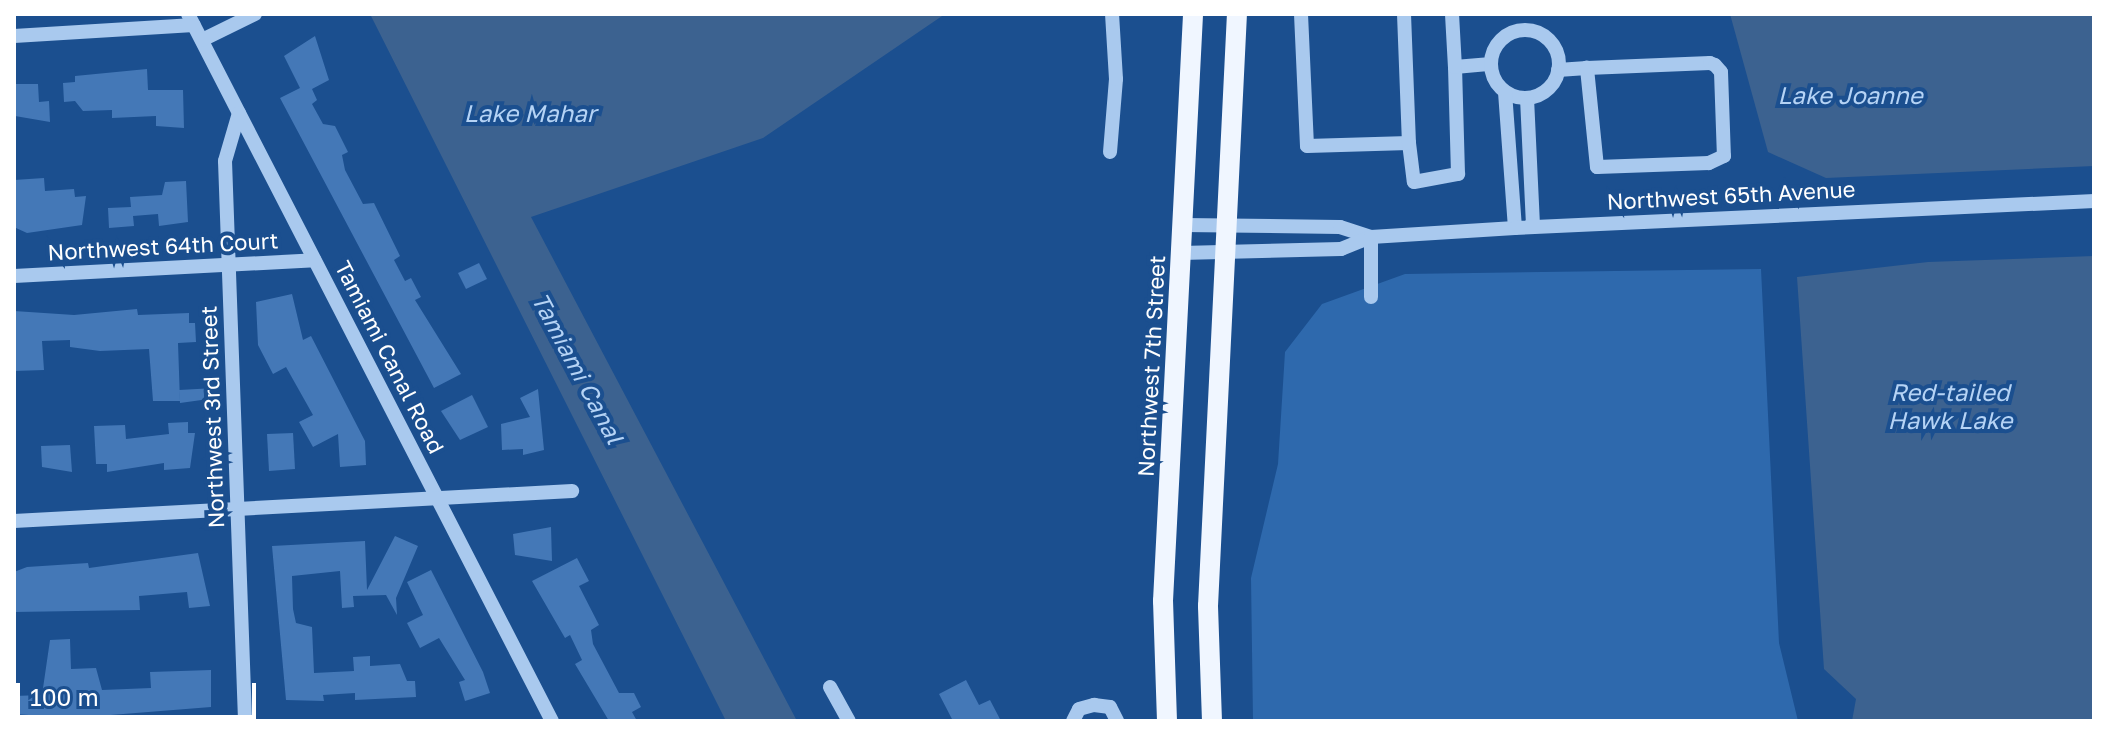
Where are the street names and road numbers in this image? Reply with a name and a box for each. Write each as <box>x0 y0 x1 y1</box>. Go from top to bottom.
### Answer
street label: Northwest 65th Avenue <box>1606 175 1856 215</box>
street label: Northwest 64th Court <box>47 227 279 265</box>
street label: Northwest 7th Street <box>1132 254 1170 478</box>
street label: Tamiami Canal Road <box>330 256 450 458</box>
street label: Northwest 3rd Street <box>195 305 229 529</box>

